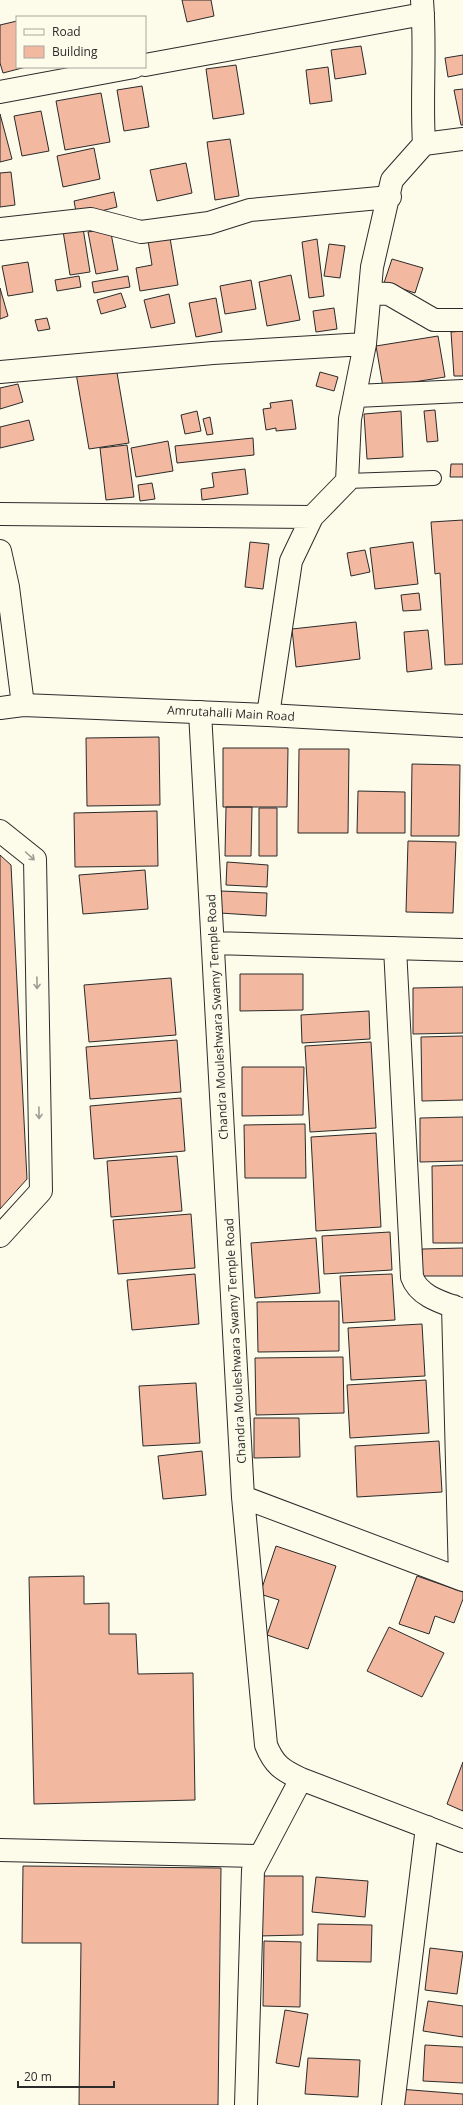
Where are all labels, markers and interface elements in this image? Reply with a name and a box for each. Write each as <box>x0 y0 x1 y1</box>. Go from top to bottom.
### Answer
legend <box>16 16 146 68</box>
text: Road <box>52 23 81 40</box>
text: Building <box>52 43 98 60</box>
street label: Amrutahalli Main Road <box>167 701 295 725</box>
one-way arrow <box>25 851 35 860</box>
street label: Chandra Mouleshwara Swamy Temple Road <box>202 894 232 1140</box>
one-way arrow <box>33 976 41 989</box>
one-way arrow <box>35 1106 43 1119</box>
street label: Chandra Mouleshwara Swamy Temple Road <box>220 1218 250 1464</box>
scale bar <box>18 2063 114 2089</box>
text: 20 m <box>24 2068 52 2085</box>

